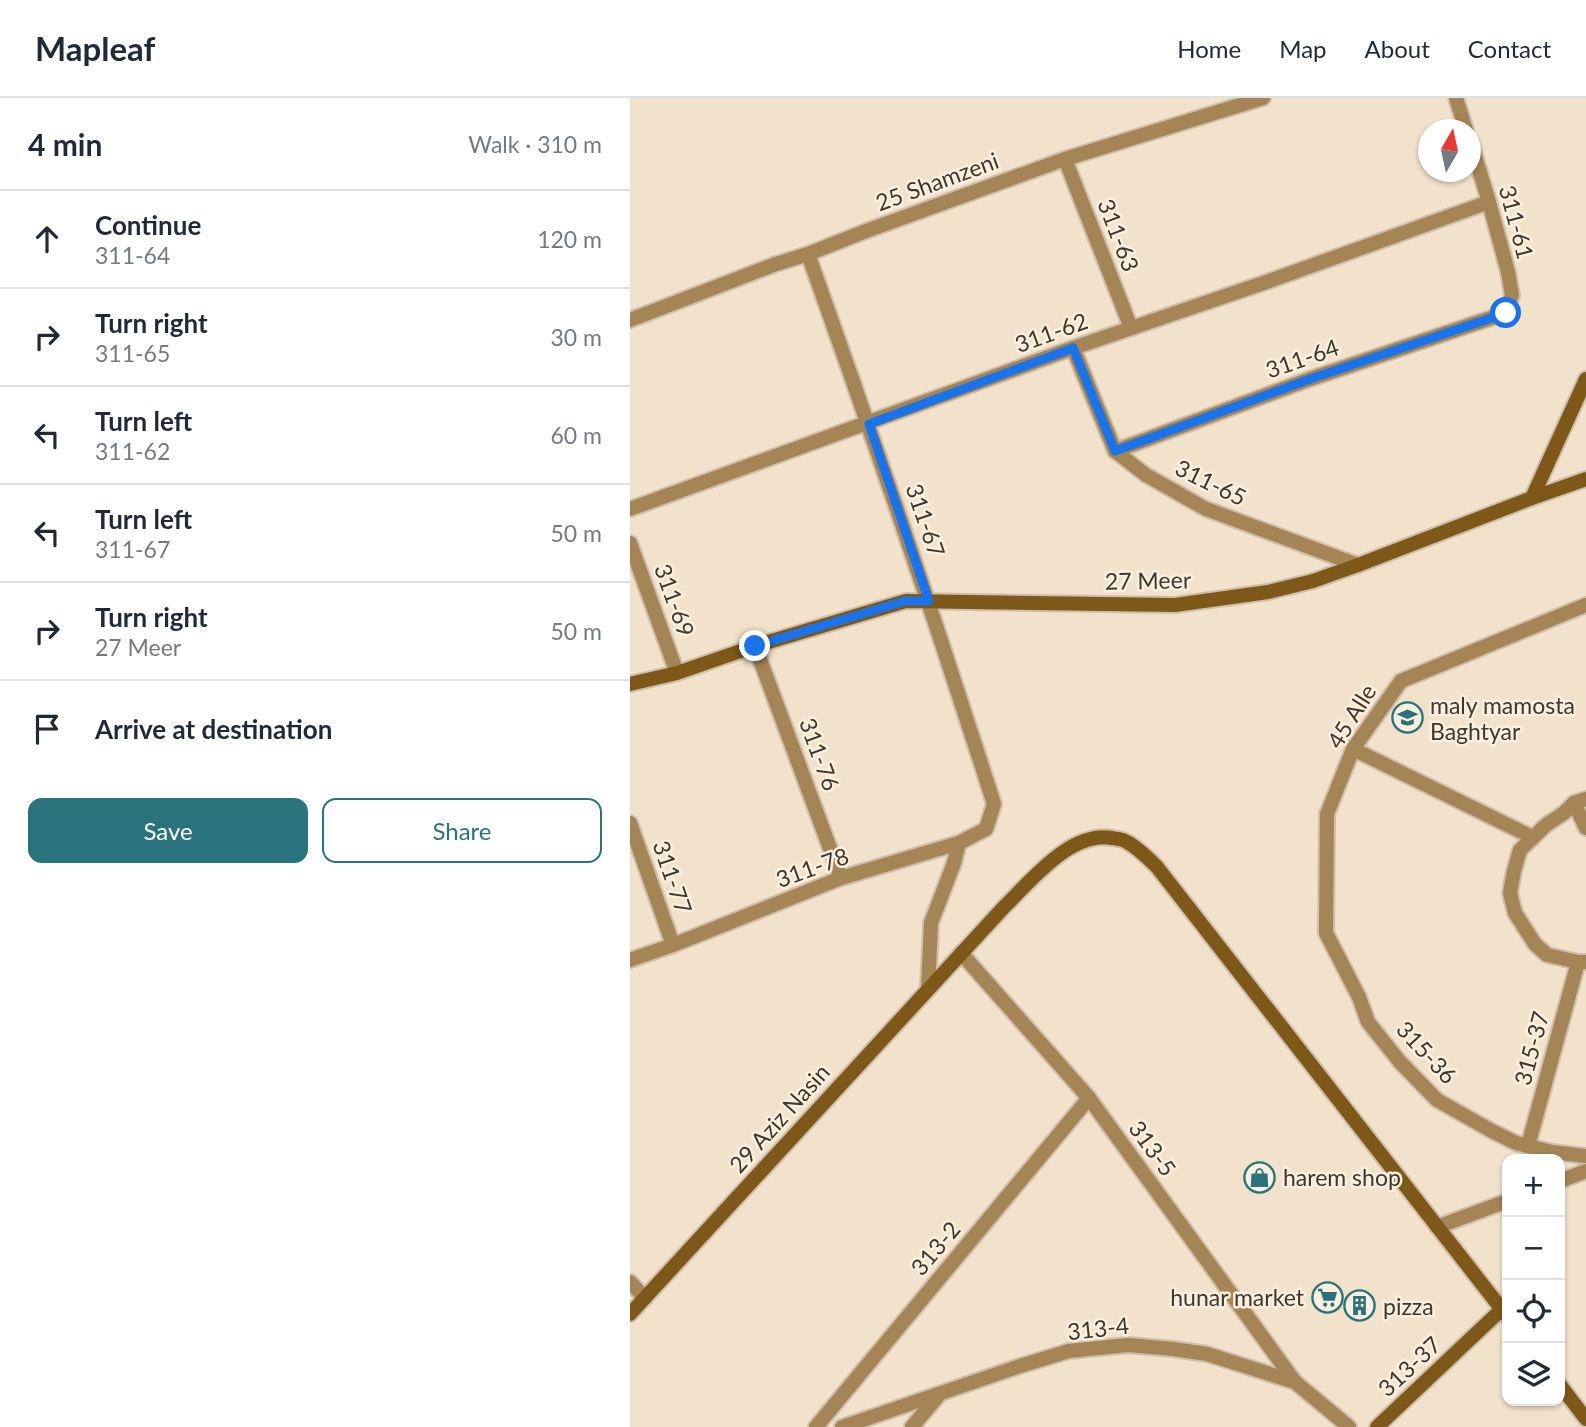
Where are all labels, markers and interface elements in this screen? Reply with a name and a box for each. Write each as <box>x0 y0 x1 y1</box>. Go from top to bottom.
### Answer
text: Mapleaf <box>35 28 155 68</box>
text: Home <box>1177 34 1241 63</box>
text: Map <box>1279 34 1327 63</box>
text: About <box>1365 34 1430 63</box>
text: Contact <box>1468 34 1551 63</box>
north arrow <box>1418 119 1481 182</box>
text: 4 min <box>28 126 102 162</box>
text: Walk · 310 m <box>468 130 602 158</box>
street label: 25 Shamzeni <box>872 146 1002 216</box>
street label: 311-61 <box>1494 182 1540 262</box>
street label: 311-63 <box>1092 195 1146 275</box>
text: Continue <box>95 209 201 241</box>
icon: ahead <box>28 220 66 258</box>
text: 120 m <box>537 225 602 253</box>
text: 311-64 <box>95 241 170 269</box>
route start <box>1490 297 1521 328</box>
street label: 311-62 <box>1011 306 1091 358</box>
text: Turn right <box>95 307 208 339</box>
icon: right <box>28 318 66 356</box>
text: 30 m <box>551 323 602 351</box>
street label: 311-64 <box>1262 333 1342 383</box>
text: 311-65 <box>95 339 170 367</box>
text: Turn left <box>95 405 192 437</box>
icon: left <box>28 416 66 454</box>
text: 60 m <box>551 421 602 449</box>
text: 311-62 <box>95 437 170 465</box>
street label: 311-65 <box>1171 453 1251 511</box>
street label: 311-67 <box>901 480 951 560</box>
text: Turn left <box>95 503 192 535</box>
icon: left <box>28 514 66 552</box>
text: 50 m <box>551 519 602 547</box>
text: 311-67 <box>95 535 170 563</box>
street label: 311-69 <box>649 560 701 640</box>
street label: 27 Meer <box>1105 565 1192 595</box>
text: Turn right <box>95 601 208 633</box>
icon: right <box>28 612 66 650</box>
text: 50 m <box>551 617 602 645</box>
route end <box>739 630 770 661</box>
text: 27 Meer <box>95 633 181 661</box>
street label: 45 Alle <box>1320 679 1382 753</box>
place label: maly mamosta Baghtyar <box>1430 691 1575 745</box>
school or university icon: maly mamosta Baghtyar <box>1390 701 1424 735</box>
icon: arrive <box>28 710 66 748</box>
text: Arrive at destination <box>95 713 332 745</box>
street label: 311-76 <box>794 714 846 794</box>
button: Save <box>28 798 308 863</box>
button: Share <box>322 798 602 863</box>
street label: 311-77 <box>648 837 698 917</box>
street label: 311-78 <box>772 841 852 893</box>
street label: 315-37 <box>1508 1008 1554 1088</box>
street label: 315-36 <box>1391 1015 1463 1089</box>
street label: 29 Aziz Nasin <box>723 1058 835 1178</box>
street label: 313-5 <box>1123 1115 1183 1181</box>
map controls <box>1502 1154 1565 1406</box>
button: + <box>1502 1154 1565 1217</box>
shop icon: harem shop <box>1243 1160 1277 1194</box>
place label: harem shop <box>1283 1163 1401 1191</box>
street label: 313-2 <box>904 1215 966 1281</box>
button: − <box>1502 1217 1565 1280</box>
supermarket icon: hunar market <box>1310 1280 1344 1314</box>
button: locate <box>1502 1280 1565 1343</box>
place label: hunar market <box>1170 1283 1305 1311</box>
building icon: pizza <box>1343 1289 1377 1323</box>
place label: pizza <box>1383 1292 1434 1320</box>
street label: 313-4 <box>1066 1311 1130 1345</box>
street label: 313-37 <box>1372 1330 1446 1402</box>
button: layers <box>1502 1343 1565 1406</box>

